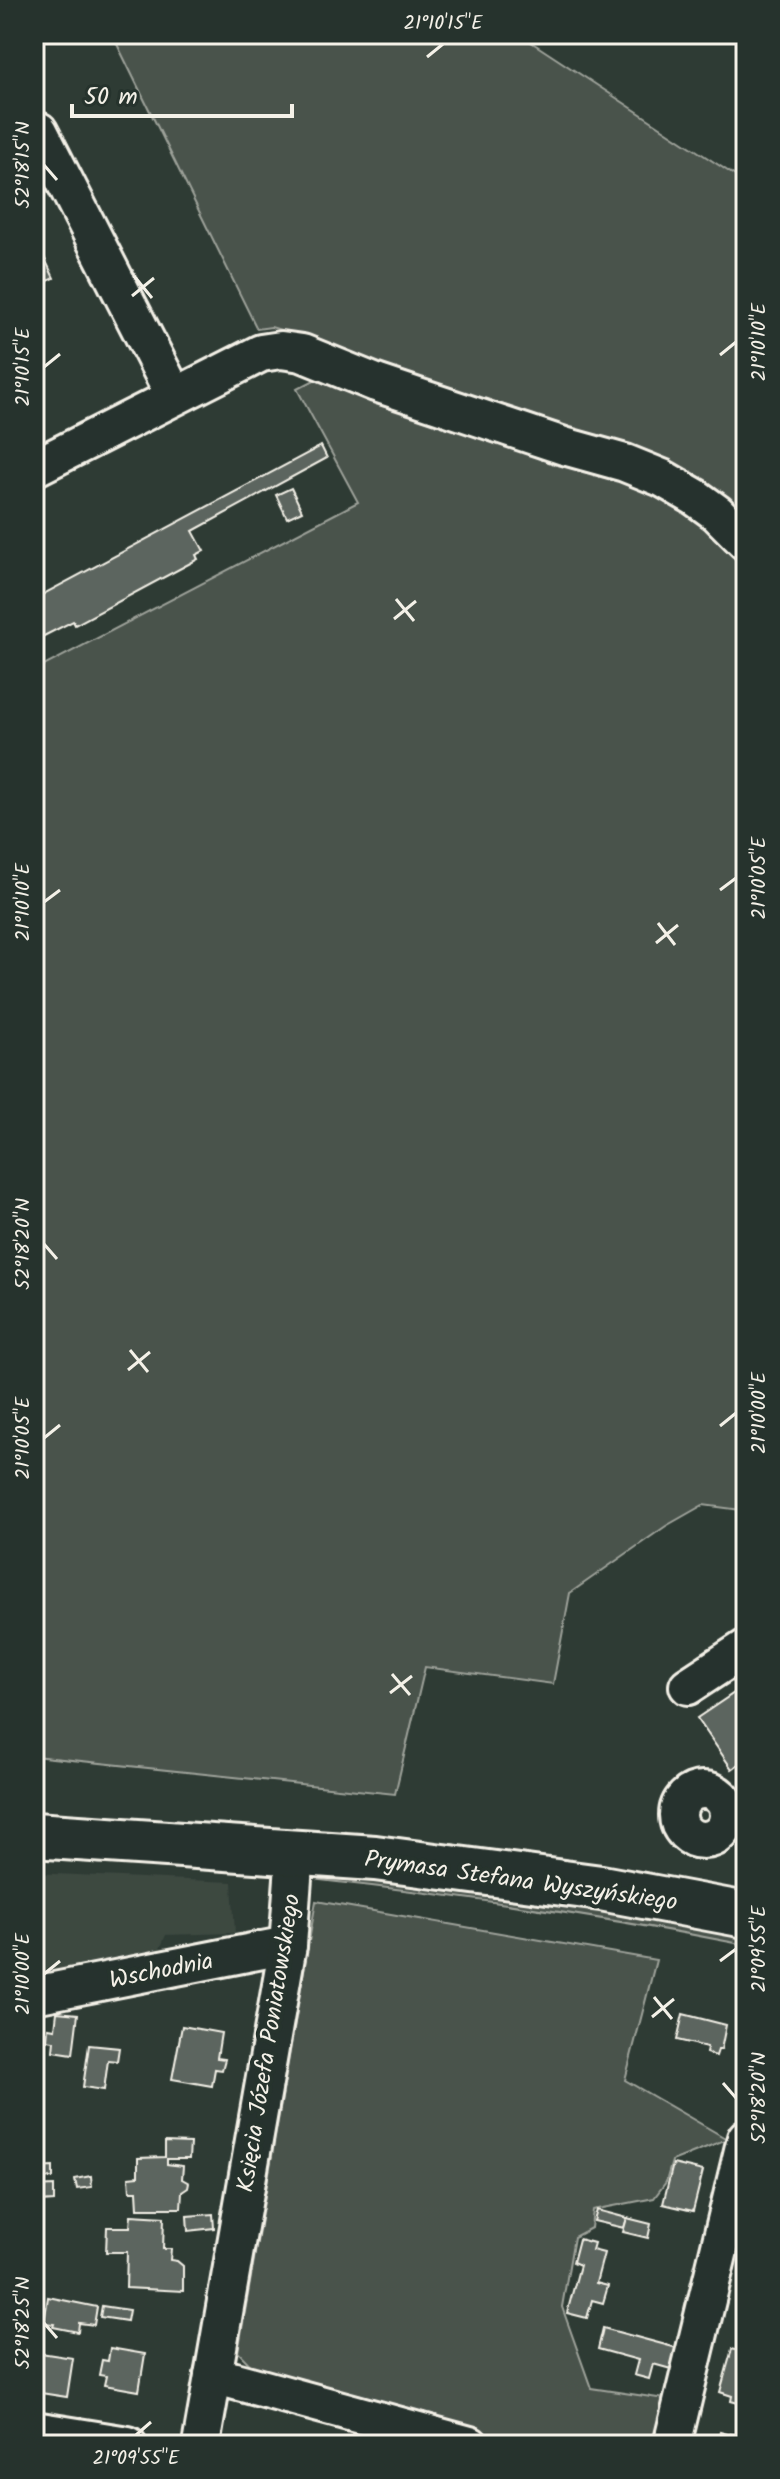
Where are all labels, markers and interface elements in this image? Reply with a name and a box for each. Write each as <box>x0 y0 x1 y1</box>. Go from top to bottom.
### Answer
text: 21°10'15"E <box>403 8 484 40</box>
scale bar <box>72 68 292 118</box>
text: 50 m <box>84 78 138 117</box>
text: 52°18'15"N <box>8 121 40 209</box>
text: 21°10'10"E <box>744 301 776 381</box>
text: 21°10'15"E <box>8 326 40 407</box>
text: 21°10'05"E <box>744 835 776 919</box>
text: 21°10'10"E <box>8 861 40 941</box>
text: 52°18'20"N <box>8 1198 40 1290</box>
text: 21°10'00"E <box>744 1371 776 1454</box>
text: 21°10'05"E <box>8 1395 40 1479</box>
street label: Prymasa Stefana Wyszyńskiego <box>362 1840 680 1923</box>
street label: Księcia Józefa Poniatowskiego <box>227 1891 312 2195</box>
text: 21°09'55"E <box>744 1904 776 1993</box>
text: 21°10'00"E <box>8 1932 40 2015</box>
street label: Wschodnia <box>106 1942 217 2001</box>
text: 52°18'20"N <box>744 2052 776 2144</box>
text: 52°18'25"N <box>8 2277 40 2369</box>
text: 21°09'55"E <box>92 2443 181 2475</box>

